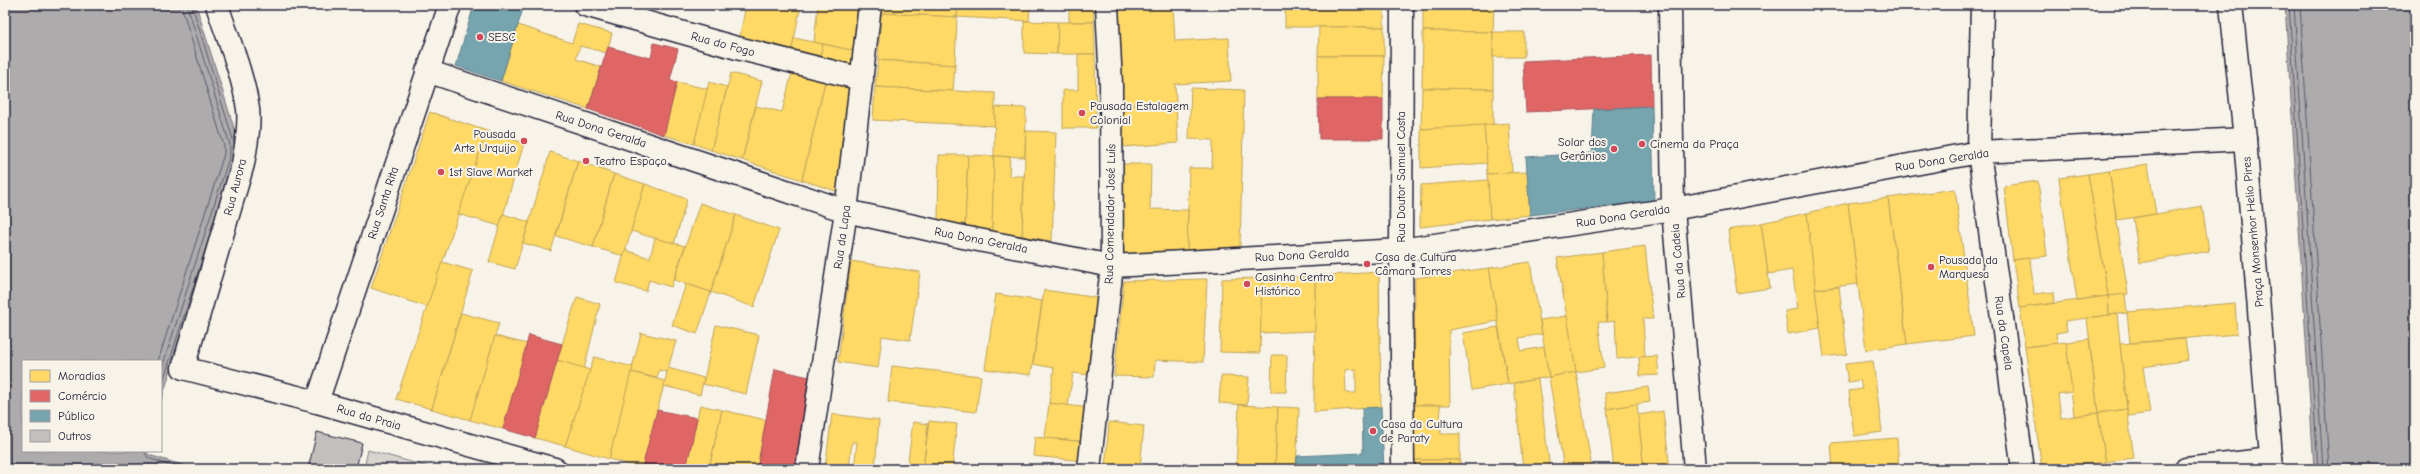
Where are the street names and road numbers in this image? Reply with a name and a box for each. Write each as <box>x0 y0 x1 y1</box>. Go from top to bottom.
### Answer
street label: Rua do Fogo <box>690 29 756 59</box>
street label: Rua Dona Geralda <box>554 108 648 150</box>
street label: Rua Doutor Samuel Costa <box>1394 111 1408 243</box>
street label: Rua Comendador José Luís <box>1102 144 1118 284</box>
street label: Rua Dona Geralda <box>1894 146 1990 174</box>
street label: Praça Monsenhor Helio Pires <box>2239 156 2267 308</box>
street label: Rua Aurora <box>221 157 249 217</box>
street label: Rua Santa Rita <box>365 165 401 241</box>
street label: Rua Dona Geralda <box>1575 202 1671 230</box>
street label: Rua da Lapa <box>831 204 853 270</box>
street label: Rua da Cadeia <box>1668 223 1688 299</box>
street label: Rua Dona Geralda <box>933 224 1029 256</box>
street label: Rua Dona Geralda <box>1254 246 1350 264</box>
street label: Rua da Capela <box>1992 295 2016 371</box>
street label: Rua da Praia <box>335 401 403 433</box>

